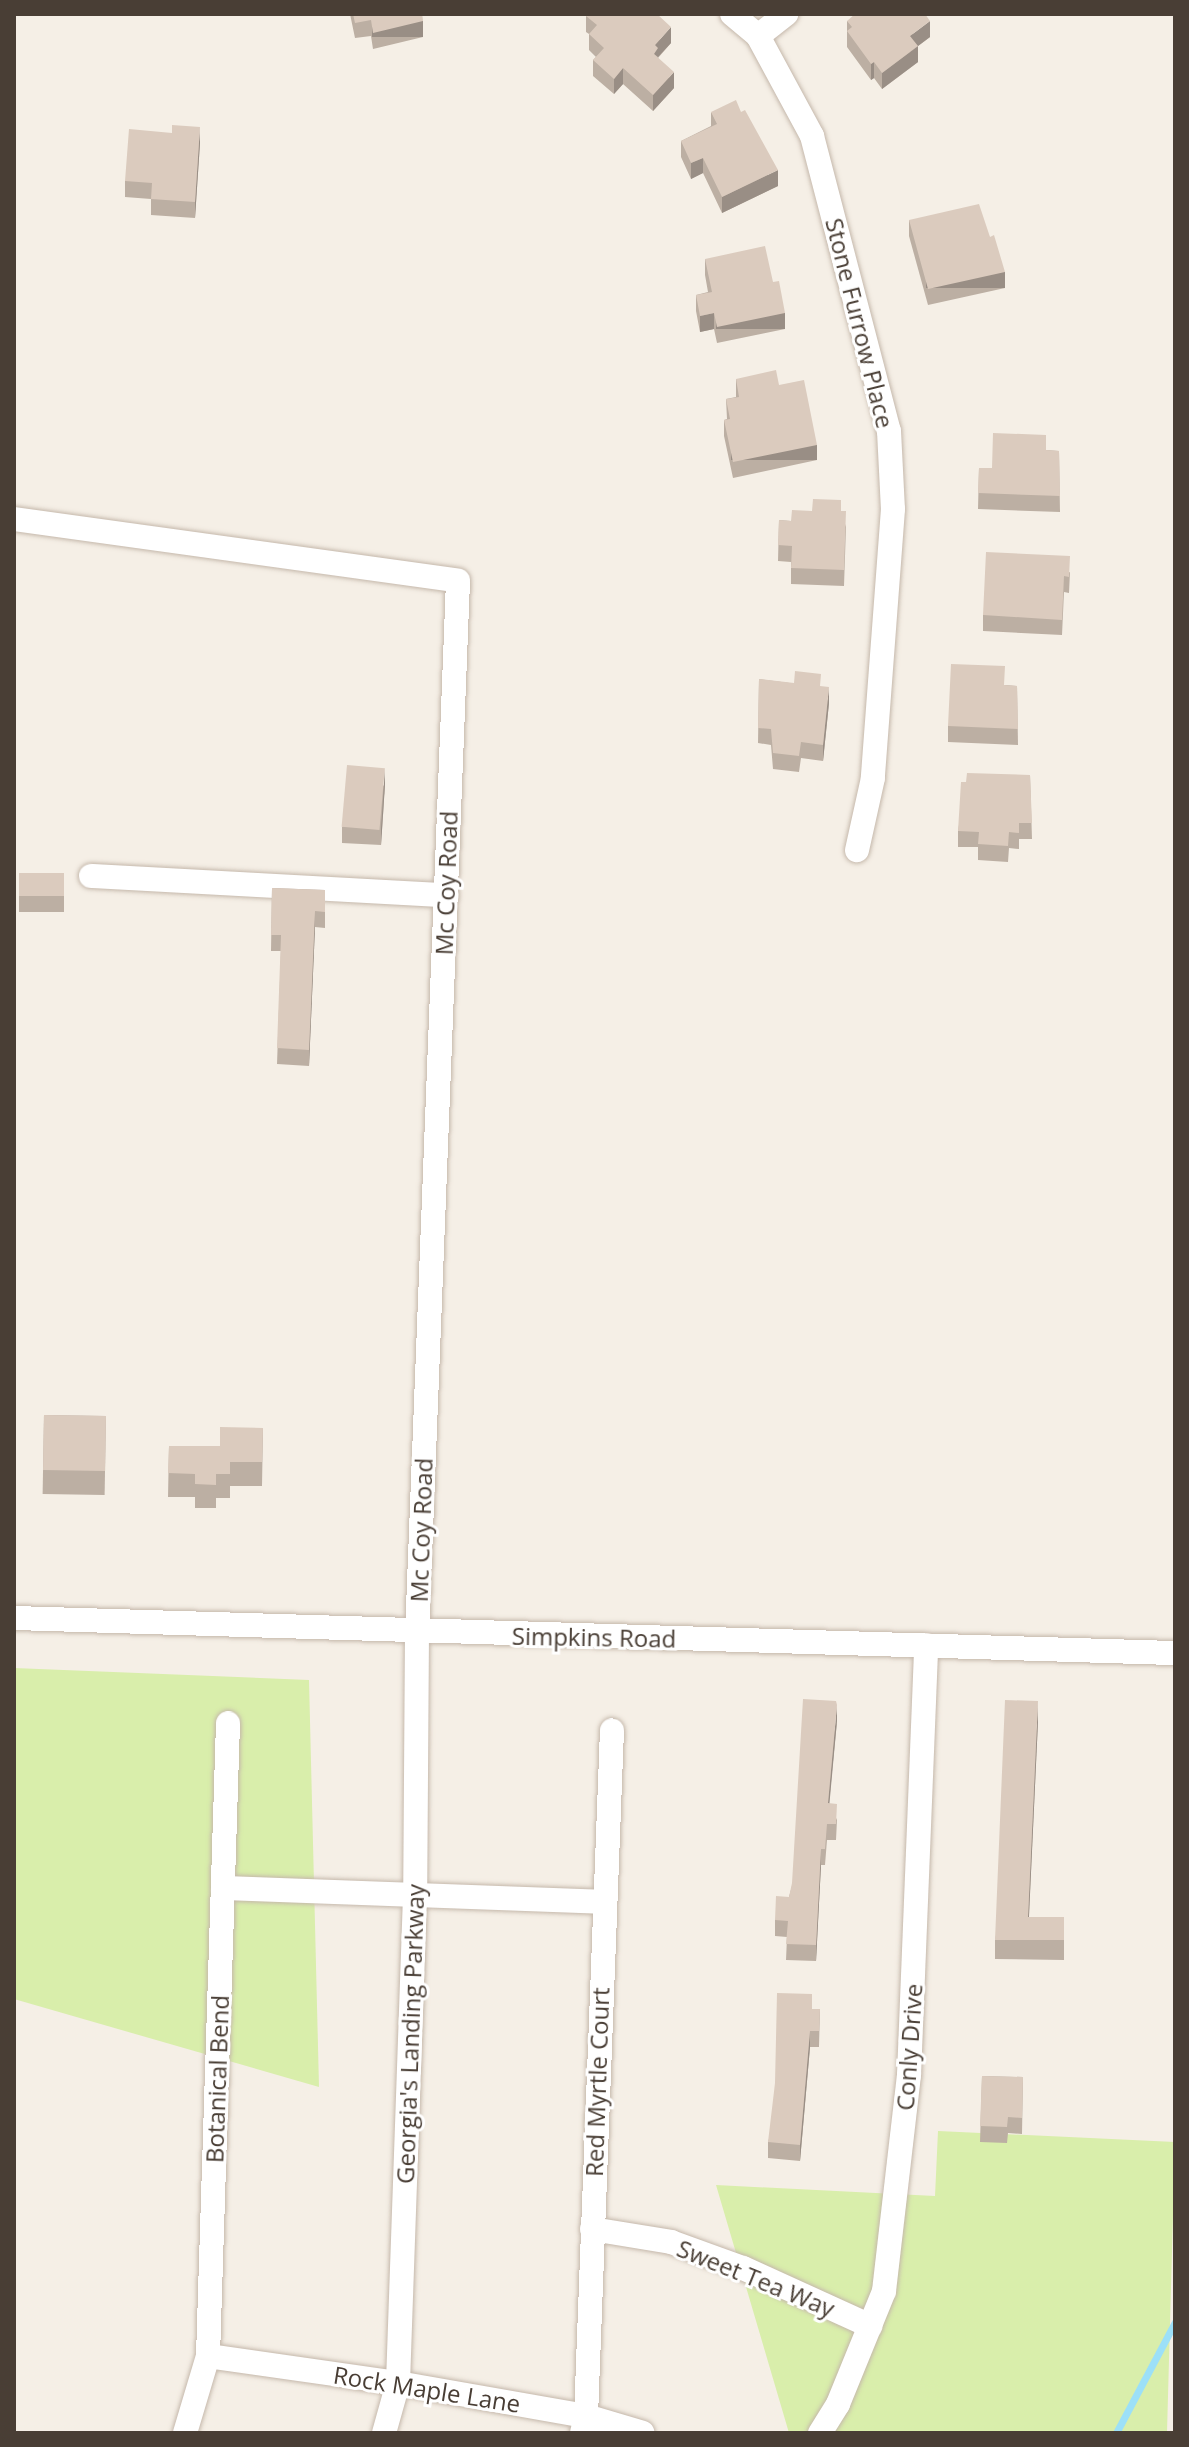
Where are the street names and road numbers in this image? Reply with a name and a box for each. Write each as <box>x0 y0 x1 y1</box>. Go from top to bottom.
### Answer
street label: Stone Furrow Place <box>820 215 900 431</box>
street label: Mc Coy Road <box>429 810 463 956</box>
street label: Mc Coy Road <box>404 1457 438 1603</box>
street label: Simpkins Road <box>512 1621 676 1653</box>
street label: Georgia's Landing Parkway <box>390 1884 430 2184</box>
street label: Conly Drive <box>890 1982 928 2112</box>
street label: Red Myrtle Court <box>579 1987 615 2177</box>
street label: Botanical Bend <box>200 1994 234 2164</box>
street label: Sweet Tea Way <box>673 2233 839 2323</box>
street label: Rock Maple Lane <box>331 2360 523 2418</box>

